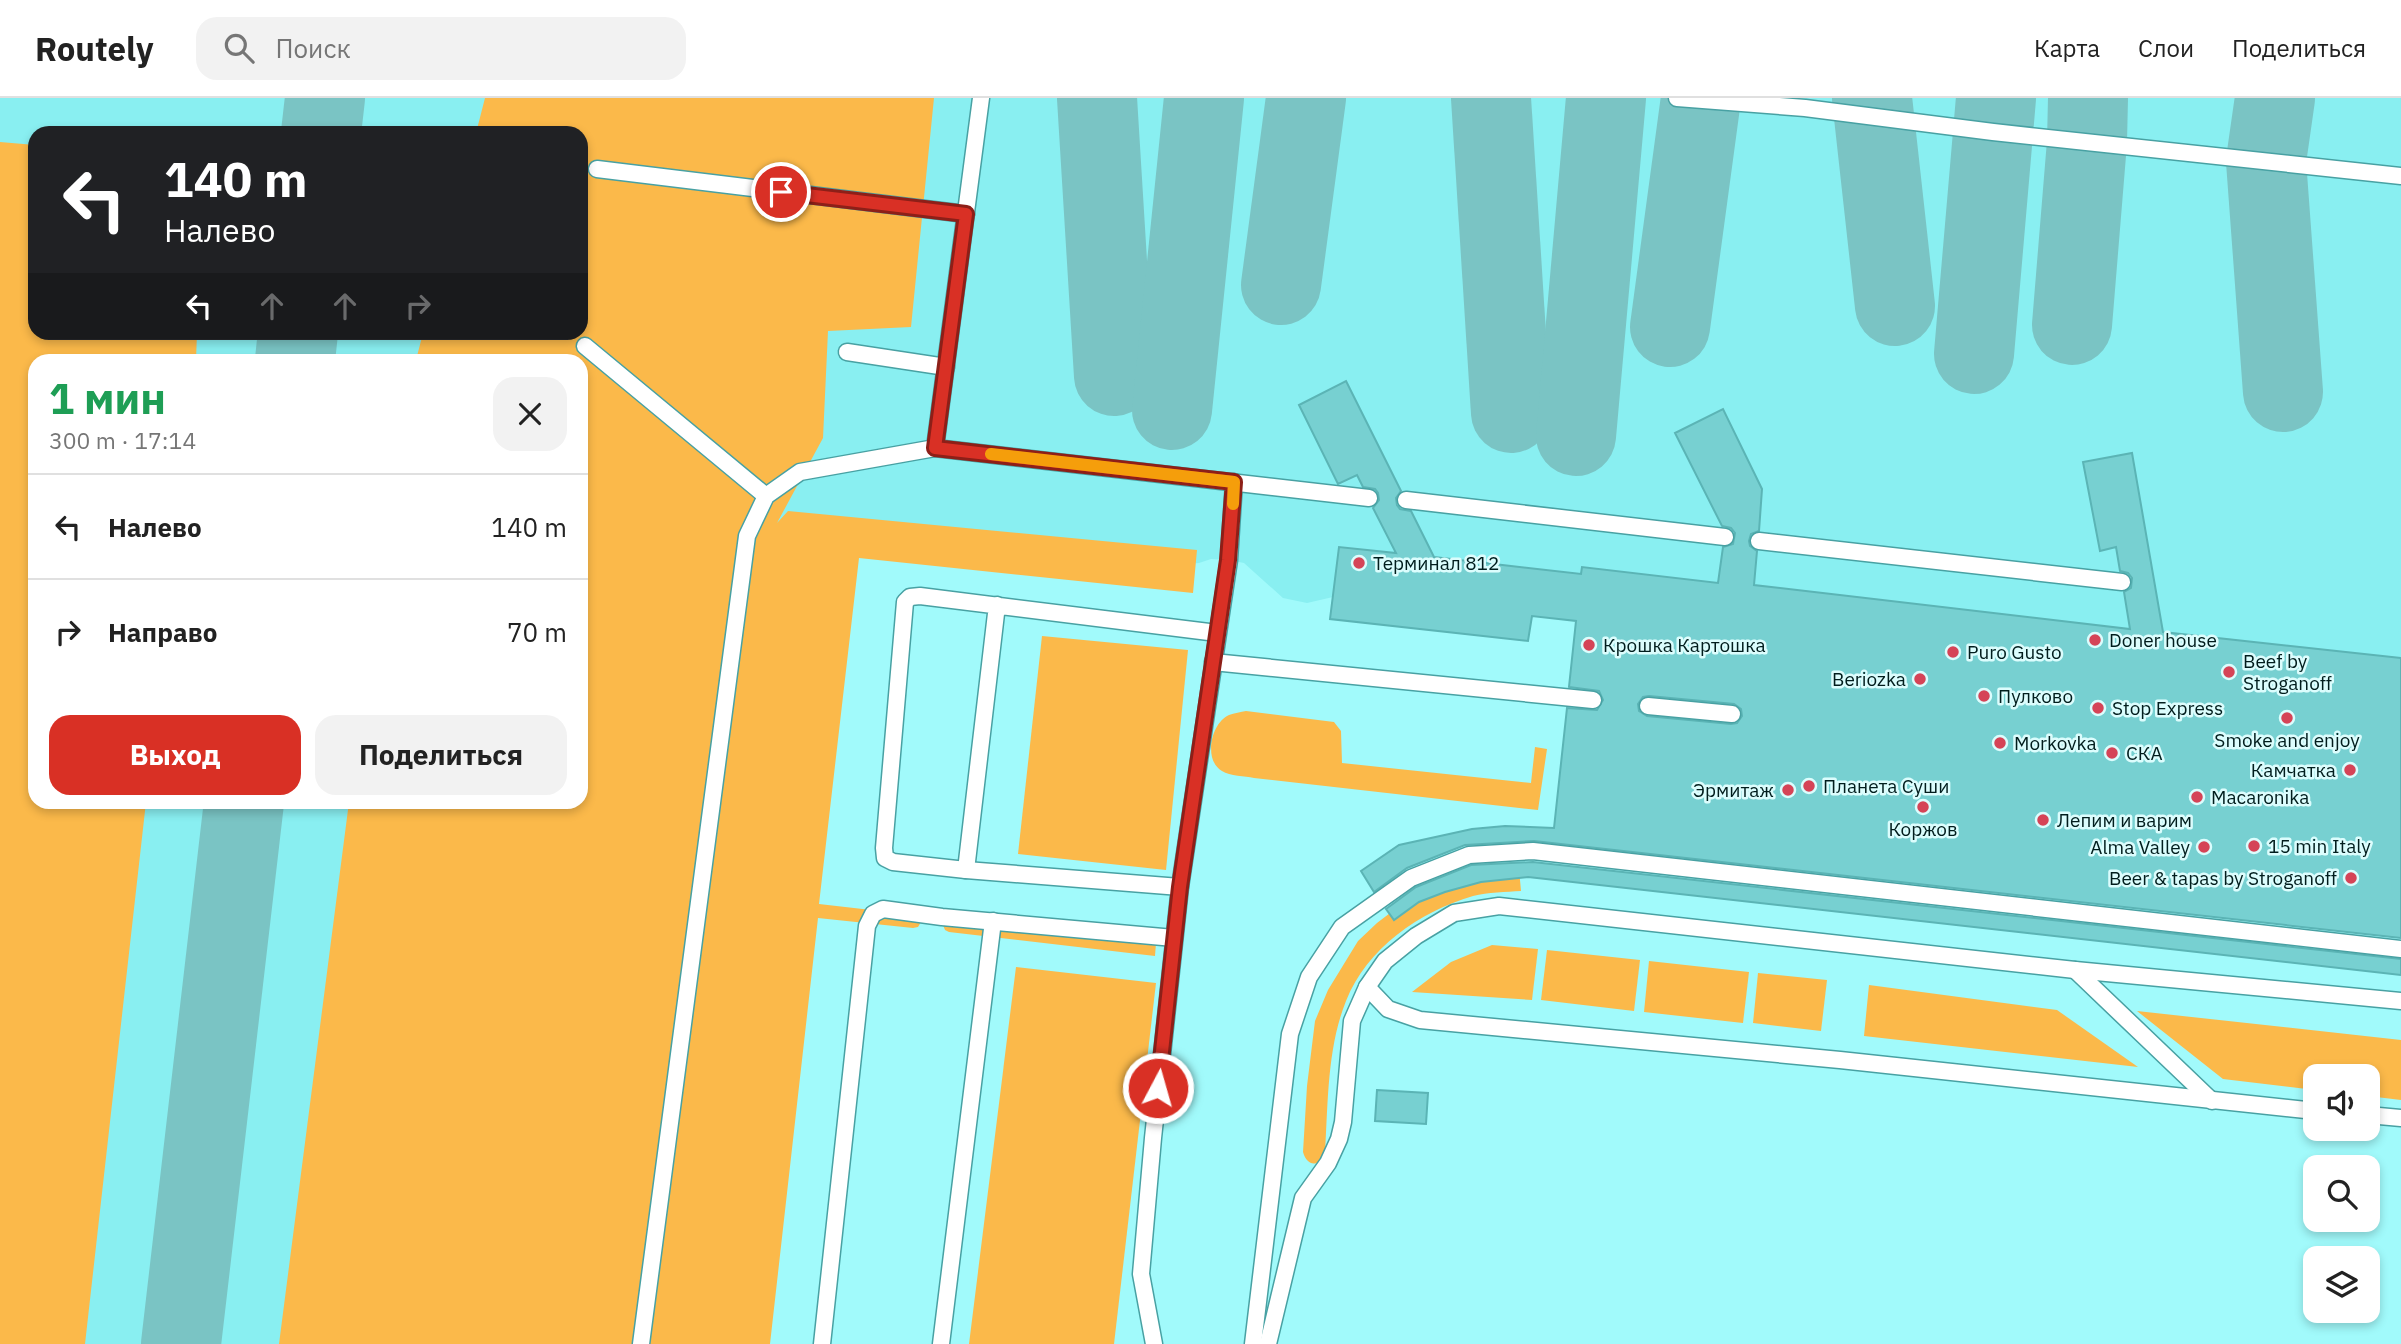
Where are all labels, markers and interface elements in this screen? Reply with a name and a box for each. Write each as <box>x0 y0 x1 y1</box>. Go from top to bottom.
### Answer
search box <box>196 17 686 80</box>
text: Routely <box>35 27 154 70</box>
icon: search <box>220 29 258 67</box>
text: Поиск <box>276 31 351 65</box>
text: Карта <box>2034 32 2100 64</box>
text: Слои <box>2138 32 2194 64</box>
text: Поделиться <box>2232 32 2366 64</box>
text: 140 m <box>164 147 308 210</box>
icon: left <box>49 154 140 245</box>
pin <box>751 162 811 222</box>
icon: arrive <box>762 173 800 211</box>
text: Налево <box>164 209 275 251</box>
icon: left <box>180 287 218 325</box>
icon: ahead <box>253 287 291 325</box>
icon: ahead <box>326 287 364 325</box>
icon: right <box>399 287 437 325</box>
text: 1 мин <box>49 371 166 426</box>
button: close <box>493 377 567 451</box>
text: 300 m · 17:14 <box>49 425 196 455</box>
icon: left <box>49 508 87 546</box>
text: Налево <box>108 510 202 544</box>
text: 140 m <box>491 510 567 544</box>
place label: Терминал 812 <box>1373 551 1499 575</box>
marker: Терминал 812 <box>1351 555 1367 571</box>
icon: right <box>49 613 87 651</box>
text: Направо <box>108 615 217 649</box>
text: 70 m <box>507 615 567 649</box>
place label: Doner house <box>2109 628 2217 652</box>
marker: Doner house <box>2087 632 2103 648</box>
place label: Крошка Картошка <box>1603 633 1766 657</box>
marker: Крошка Картошка <box>1581 637 1597 653</box>
place label: Puro Gusto <box>1967 640 2062 664</box>
marker: Puro Gusto <box>1945 644 1961 660</box>
place label: Beef by Stroganoff <box>2243 649 2332 695</box>
marker: Beef by Stroganoff <box>2221 664 2237 680</box>
place label: Beriozka <box>1832 667 1906 691</box>
marker: Beriozka <box>1912 671 1928 687</box>
place label: Пулково <box>1998 684 2073 708</box>
marker: Пулково <box>1976 688 1992 704</box>
place label: Stop Express <box>2112 696 2223 720</box>
marker: Stop Express <box>2090 700 2106 716</box>
marker: Smoke and enjoy <box>2279 710 2295 726</box>
button: Выход <box>49 715 301 795</box>
button: Поделиться <box>315 715 567 795</box>
place label: Smoke and enjoy <box>2214 728 2360 752</box>
place label: Morkovka <box>2014 731 2097 755</box>
marker: Morkovka <box>1992 735 2008 751</box>
place label: СКА <box>2126 741 2163 765</box>
marker: СКА <box>2104 745 2120 761</box>
place label: Камчатка <box>2251 758 2336 782</box>
marker: Камчатка <box>2342 762 2358 778</box>
place label: Планета Суши <box>1823 774 1949 798</box>
place label: Эрмитаж <box>1693 778 1774 802</box>
marker: Планета Суши <box>1801 778 1817 794</box>
marker: Эрмитаж <box>1780 782 1796 798</box>
place label: Macaronika <box>2211 785 2309 809</box>
marker: Macaronika <box>2189 789 2205 805</box>
marker: Коржов <box>1915 799 1931 815</box>
place label: Лепим и варим <box>2057 808 2192 832</box>
marker: Лепим и варим <box>2035 812 2051 828</box>
place label: Коржов <box>1888 817 1958 841</box>
place label: 15 min Italy <box>2268 834 2371 858</box>
place label: Alma Valley <box>2090 835 2191 859</box>
marker: 15 min Italy <box>2246 838 2262 854</box>
marker: Alma Valley <box>2196 839 2212 855</box>
place label: Beer & tapas by Stroganoff <box>2109 866 2337 890</box>
marker: Beer & tapas by Stroganoff <box>2343 870 2359 886</box>
position arrow <box>1121 1051 1195 1125</box>
map controls <box>2303 1064 2380 1323</box>
button: sound <box>2303 1064 2380 1141</box>
button: search <box>2303 1155 2380 1232</box>
button: layers <box>2303 1246 2380 1323</box>

